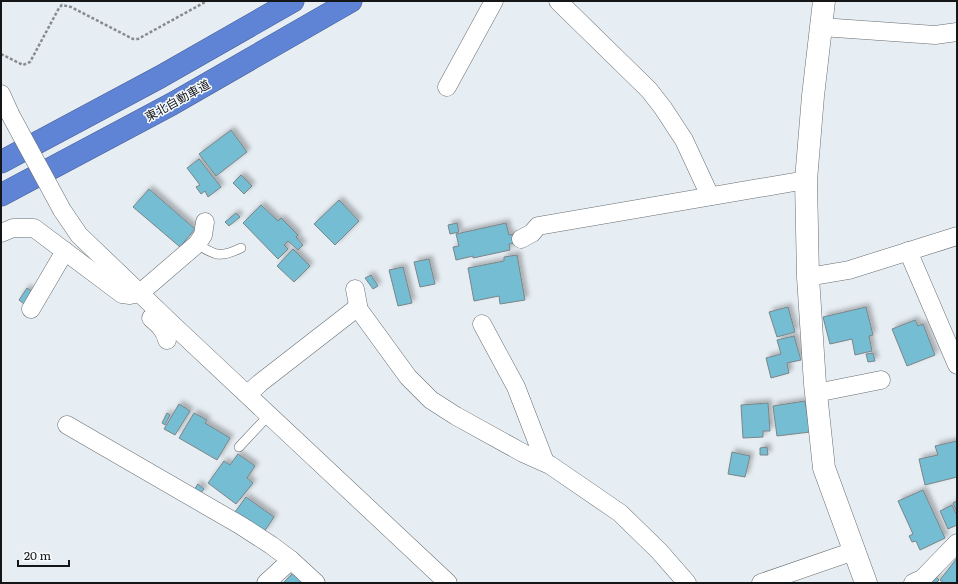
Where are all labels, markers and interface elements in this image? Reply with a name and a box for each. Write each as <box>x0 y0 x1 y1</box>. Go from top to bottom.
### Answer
street label: 東北自動車道 <box>141 75 213 125</box>
scale bar <box>18 542 69 568</box>
text: 20 m <box>24 546 51 564</box>

